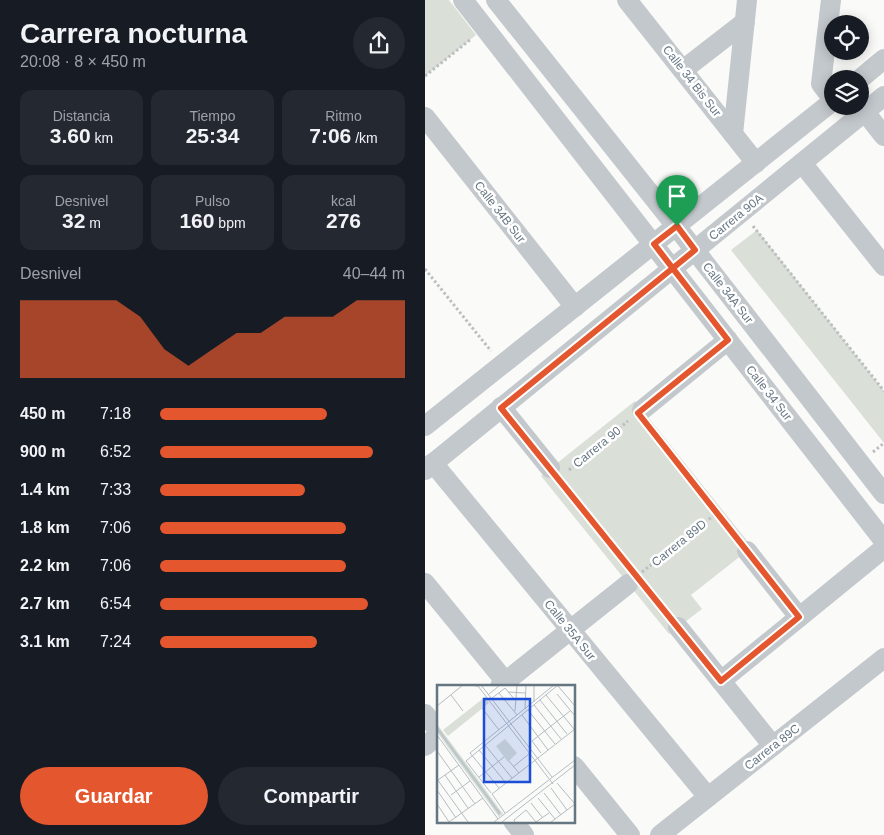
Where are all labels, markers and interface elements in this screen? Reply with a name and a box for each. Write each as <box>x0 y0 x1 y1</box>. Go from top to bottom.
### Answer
map controls <box>824 15 869 115</box>
button: locate <box>824 15 869 60</box>
button: share <box>353 17 405 69</box>
text: Carrera nocturna <box>20 18 247 49</box>
street label: Calle 34 Bis Sur <box>660 43 724 119</box>
text: 20:08 · 8 × 450 m <box>20 53 146 70</box>
button: layers <box>824 70 869 115</box>
text: Distancia <box>53 108 110 124</box>
text: Tiempo <box>189 108 236 124</box>
text: Ritmo <box>325 108 362 124</box>
text: 3.60 <box>50 124 91 147</box>
text: 25:34 <box>186 124 239 147</box>
text: 7:06 <box>309 124 351 147</box>
text: km <box>91 130 113 146</box>
text: /km <box>351 130 378 146</box>
pin <box>656 175 698 226</box>
street label: Calle 34B Sur <box>472 179 528 245</box>
icon: arrive <box>663 182 691 210</box>
street label: Carrera 90A <box>706 191 766 243</box>
text: Desnivel <box>55 193 108 209</box>
text: Pulso <box>195 193 230 209</box>
text: kcal <box>331 193 356 209</box>
text: 32 <box>62 209 85 232</box>
text: 160 <box>179 209 214 232</box>
text: 276 <box>326 209 361 232</box>
text: m <box>85 215 101 231</box>
text: bpm <box>214 215 246 231</box>
street label: Calle 34A Sur <box>700 260 756 326</box>
text: Desnivel <box>20 265 81 282</box>
text: 40–44 m <box>343 265 405 282</box>
street label: Calle 34 Sur <box>743 363 795 423</box>
text: 450 m <box>20 405 65 422</box>
text: 7:18 <box>100 405 131 422</box>
street label: Carrera 90 <box>570 423 624 470</box>
text: 900 m <box>20 443 65 460</box>
text: 6:52 <box>100 443 131 460</box>
text: 1.4 km <box>20 481 70 498</box>
text: 7:33 <box>100 481 131 498</box>
street label: Carrera 89D <box>649 517 709 569</box>
text: 1.8 km <box>20 519 70 536</box>
text: 7:06 <box>100 519 131 536</box>
text: 2.2 km <box>20 557 70 574</box>
text: 7:06 <box>100 557 131 574</box>
text: 2.7 km <box>20 595 70 612</box>
text: 6:54 <box>100 595 131 612</box>
street label: Calle 35A Sur <box>541 597 599 663</box>
text: 3.1 km <box>20 633 70 650</box>
text: 7:24 <box>100 633 131 650</box>
inset map <box>437 685 575 822</box>
street label: Carrera 89C <box>742 721 803 773</box>
button: Guardar <box>20 767 208 825</box>
button: Compartir <box>218 767 405 825</box>

